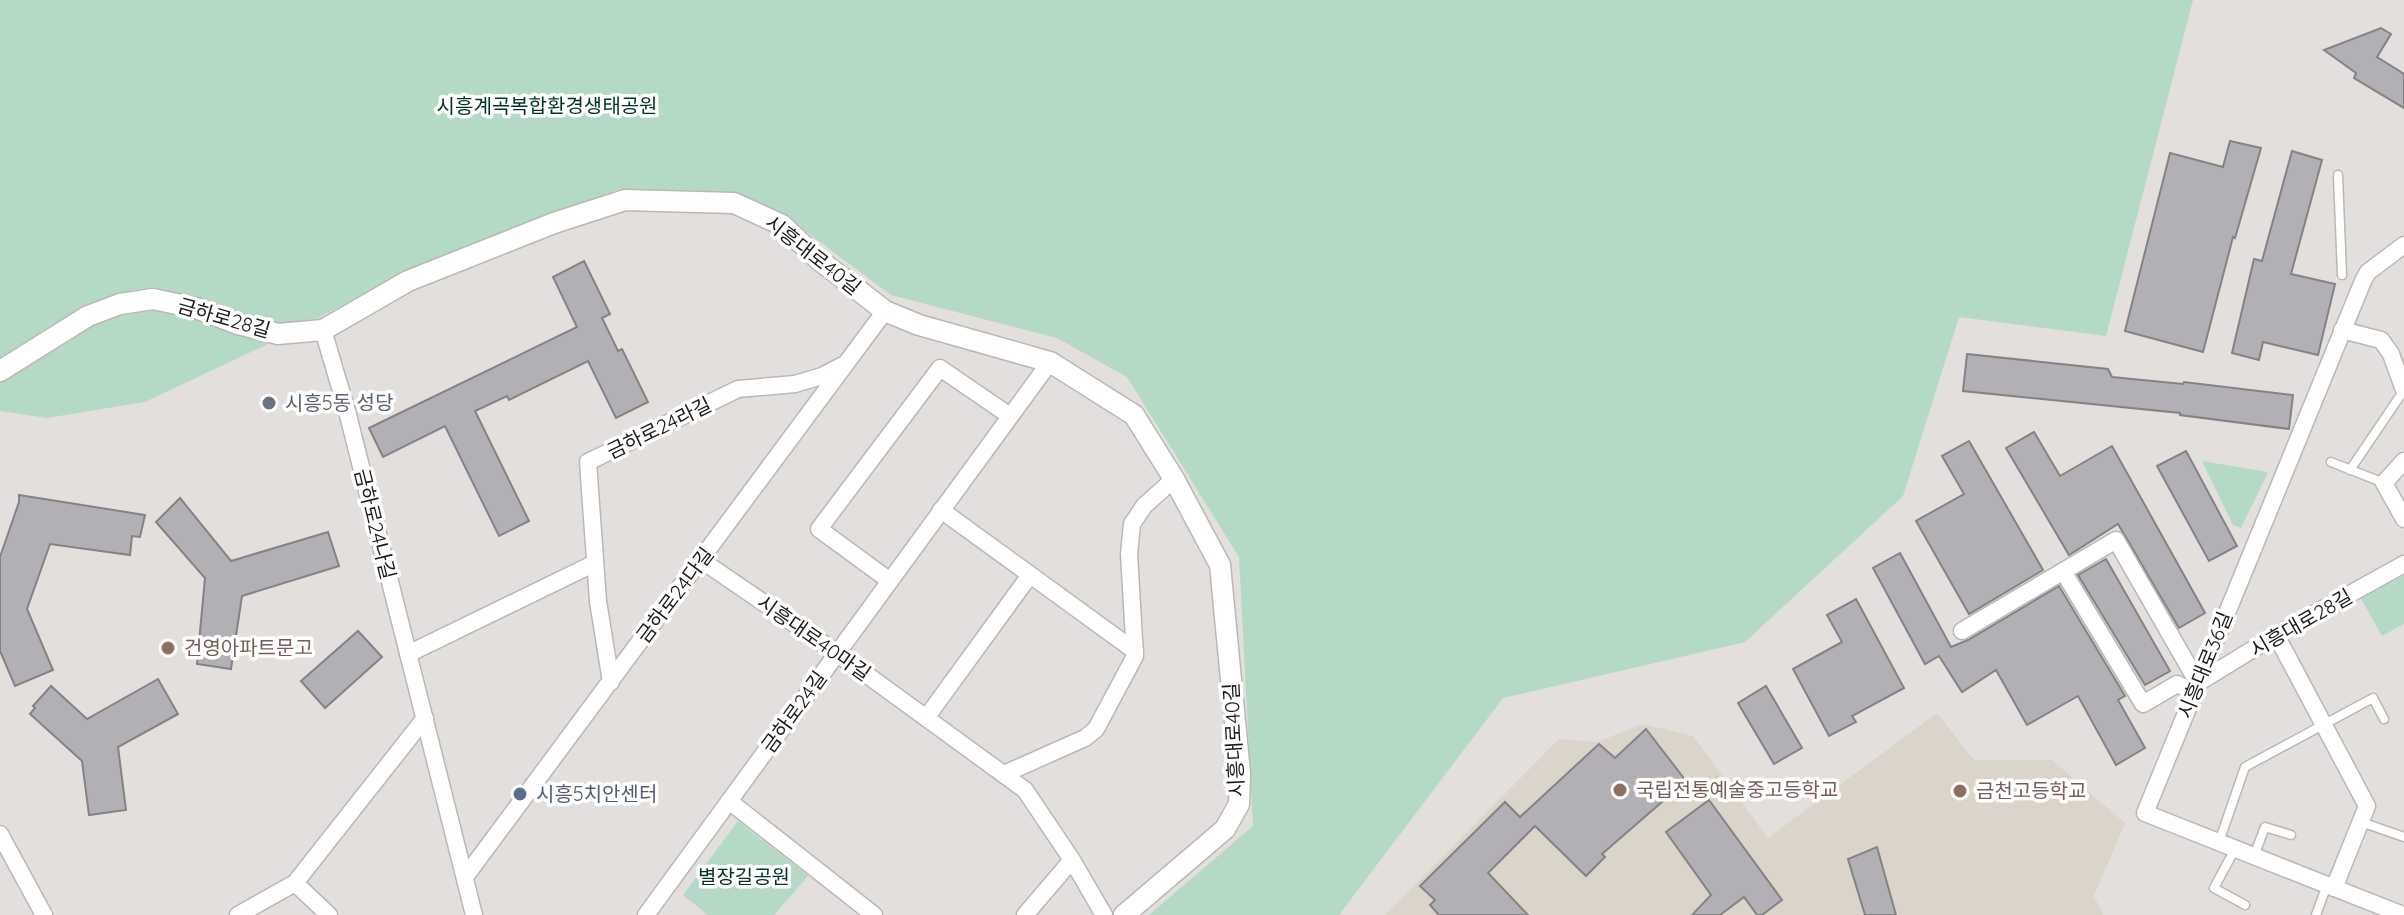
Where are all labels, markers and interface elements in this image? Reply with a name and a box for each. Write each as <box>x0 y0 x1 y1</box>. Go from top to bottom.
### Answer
park label: 시흥계곡복합환경생태공원 <box>437 93 657 118</box>
street label: 시흥대로40길 <box>761 210 866 300</box>
street label: 금하로28길 <box>175 292 273 343</box>
place label: 시흥5동 성당 <box>285 390 393 415</box>
street label: 금하로24라길 <box>602 391 715 464</box>
marker: 시흥5동 성당 <box>260 394 278 412</box>
street label: 금하로24나길 <box>350 466 401 582</box>
street label: 금하로24다길 <box>631 542 719 647</box>
street label: 시흥대로28길 <box>2245 583 2356 662</box>
street label: 시흥대로40마길 <box>753 589 876 686</box>
street label: 시흥대로36길 <box>2172 608 2237 722</box>
place label: 건영아파트문고 <box>184 635 313 660</box>
marker: 건영아파트문고 <box>159 639 177 657</box>
street label: 금하로24길 <box>756 666 832 757</box>
street label: 시흥대로40길 <box>1218 682 1249 798</box>
place label: 국립전통예술중고등학교 <box>1636 777 1838 802</box>
place label: 금천고등학교 <box>1976 778 2086 803</box>
place label: 시흥5치안센터 <box>536 781 657 806</box>
marker: 국립전통예술중고등학교 <box>1611 781 1629 799</box>
marker: 금천고등학교 <box>1951 782 1969 800</box>
marker: 시흥5치안센터 <box>511 785 529 803</box>
park label: 별장길공원 <box>698 864 790 889</box>

